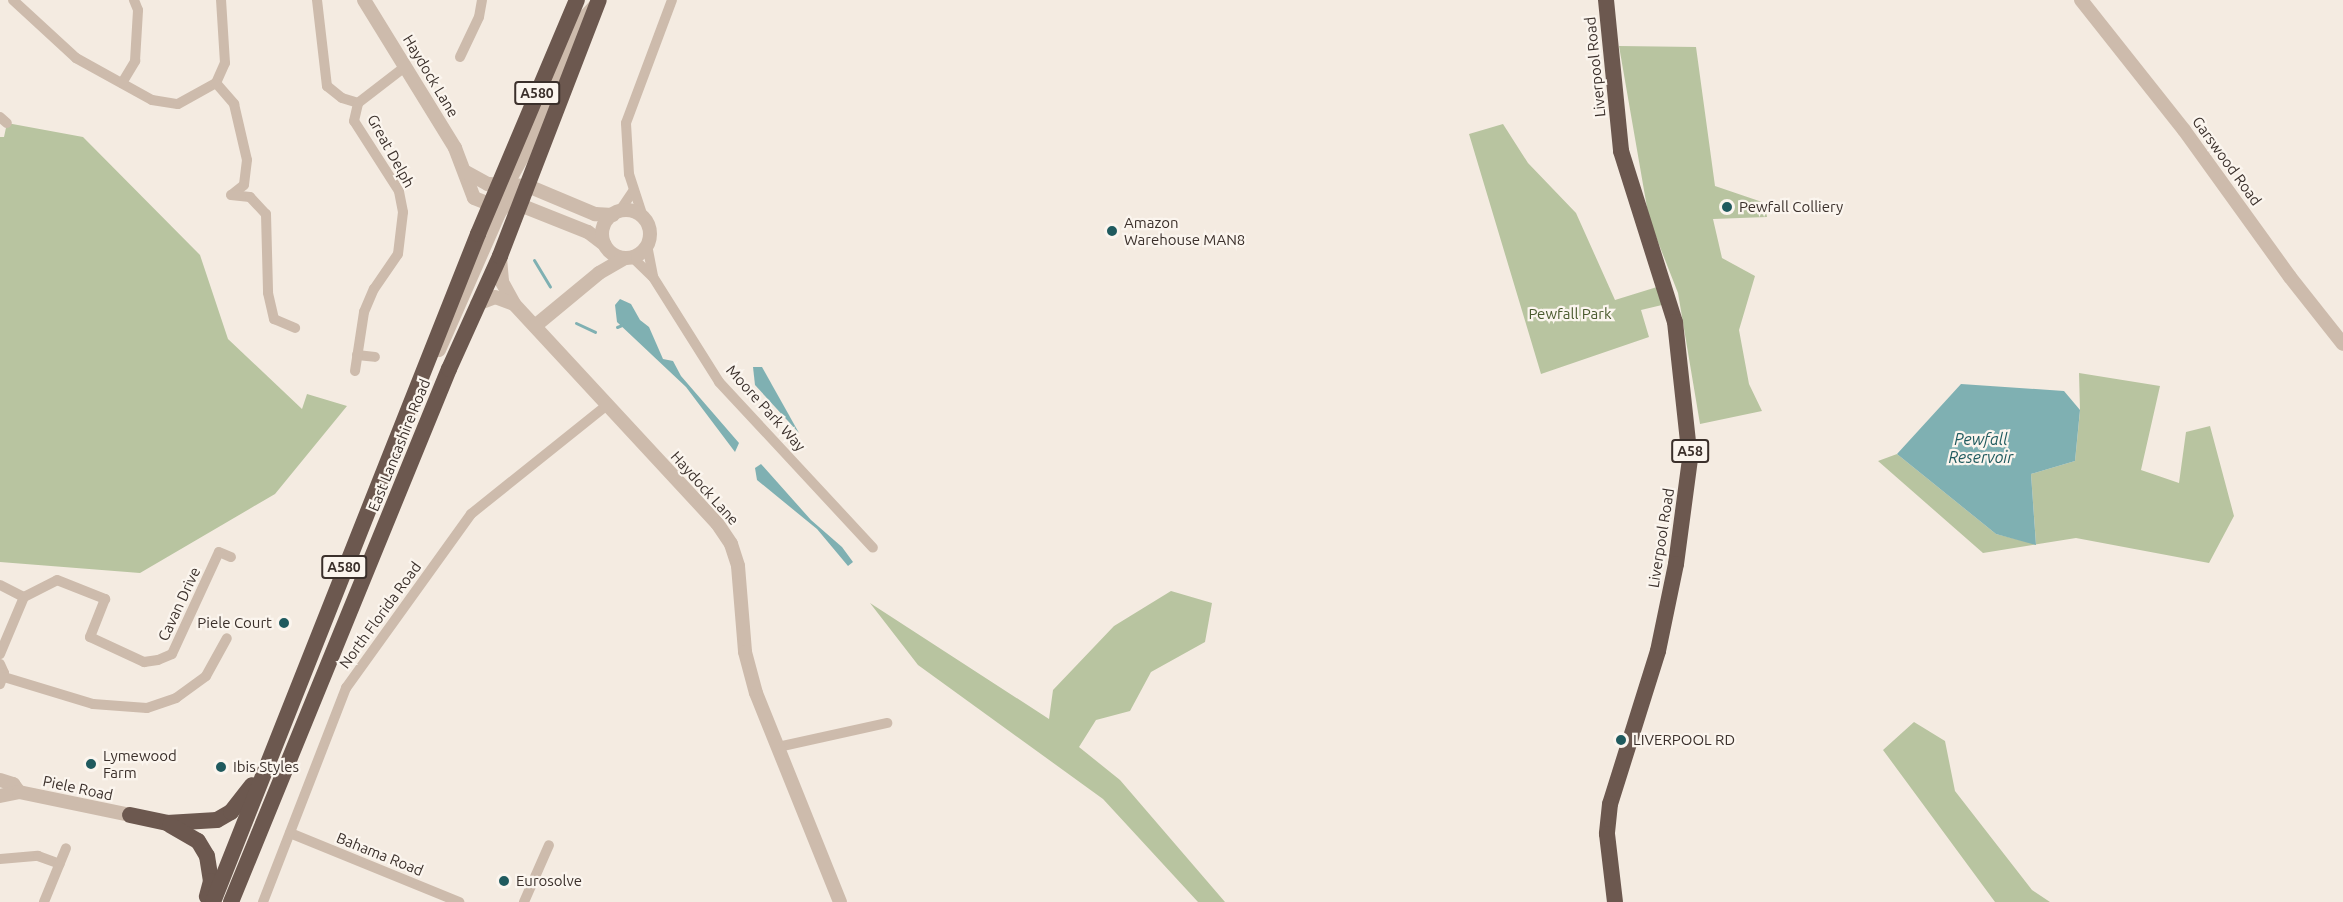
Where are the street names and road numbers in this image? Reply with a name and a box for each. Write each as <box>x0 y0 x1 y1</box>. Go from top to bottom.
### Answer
street label: Liverpool Road <box>1581 16 1609 118</box>
street label: Haydock Lane <box>399 31 463 121</box>
road number: A580 <box>513 82 561 104</box>
street label: Great Delph <box>363 111 419 191</box>
street label: Garswood Road <box>2189 113 2265 209</box>
street label: Moore Park Way <box>723 361 809 455</box>
street label: East Lancashire Road <box>364 376 434 514</box>
road number: A58 <box>1670 440 1710 462</box>
street label: Haydock Lane <box>667 447 743 529</box>
street label: Liverpool Road <box>1644 487 1678 589</box>
road number: A580 <box>320 556 368 578</box>
street label: North Florida Road <box>335 558 425 672</box>
street label: Cavan Drive <box>154 564 204 644</box>
street label: Piele Road <box>41 772 115 804</box>
street label: Bahama Road <box>334 828 426 880</box>

